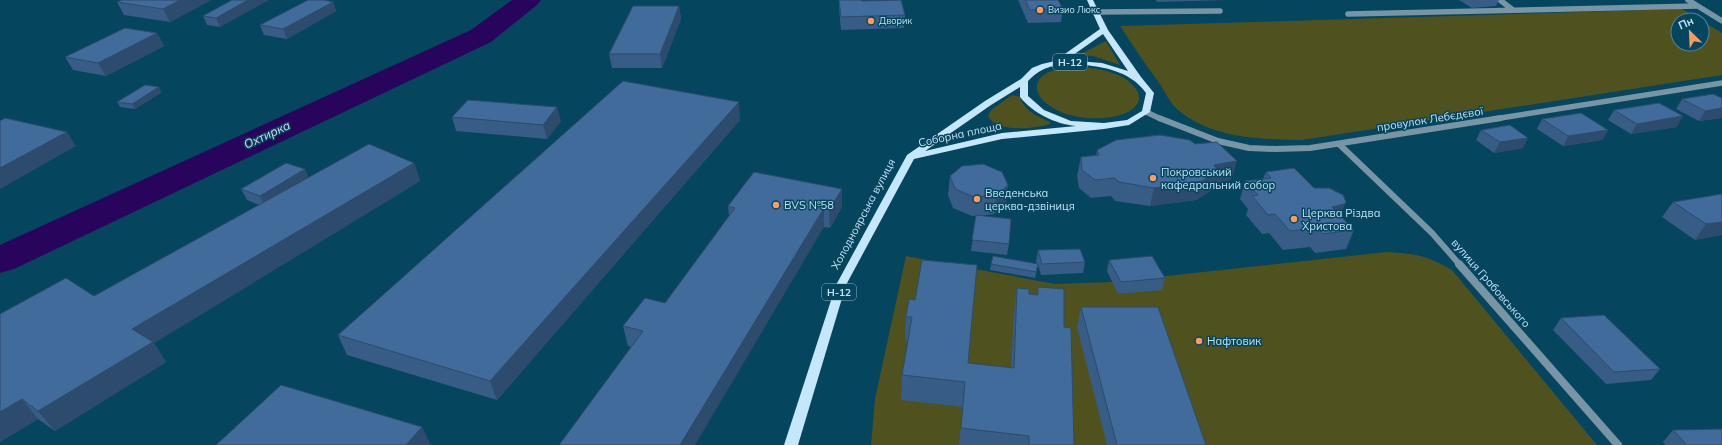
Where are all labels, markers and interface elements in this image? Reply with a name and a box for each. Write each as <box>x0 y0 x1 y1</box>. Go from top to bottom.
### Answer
place label: Визио Люкс <box>1048 4 1101 15</box>
marker: Визио Люкс <box>1035 5 1045 15</box>
north arrow <box>1670 12 1710 52</box>
text: Пн <box>1676 13 1696 32</box>
place label: Дворик <box>879 15 912 26</box>
marker: Дворик <box>866 16 876 26</box>
road number: Н-12 <box>1053 54 1087 70</box>
street label: провулок Лебєдєвої <box>1376 104 1484 134</box>
water label: Охтирка <box>241 117 292 152</box>
street label: Соборна площа <box>917 118 1003 150</box>
street label: Холодноярська вулиця <box>828 156 898 272</box>
place label: Покровський кафедральний собор <box>1161 165 1276 192</box>
marker: Покровський кафедральний собор <box>1148 173 1158 183</box>
place label: Введенська церква-дзвіниця <box>985 186 1075 213</box>
marker: Введенська церква-дзвіниця <box>972 194 982 204</box>
place label: BVS №58 <box>784 198 834 212</box>
marker: BVS №58 <box>771 200 781 210</box>
place label: Церква Різдва Христова <box>1302 206 1380 233</box>
marker: Церква Різдва Христова <box>1289 214 1299 224</box>
street label: вулиця Грабовського <box>1449 236 1533 330</box>
road number: Н-12 <box>822 284 856 300</box>
place label: Нафтовик <box>1207 334 1261 348</box>
marker: Нафтовик <box>1194 336 1204 346</box>

